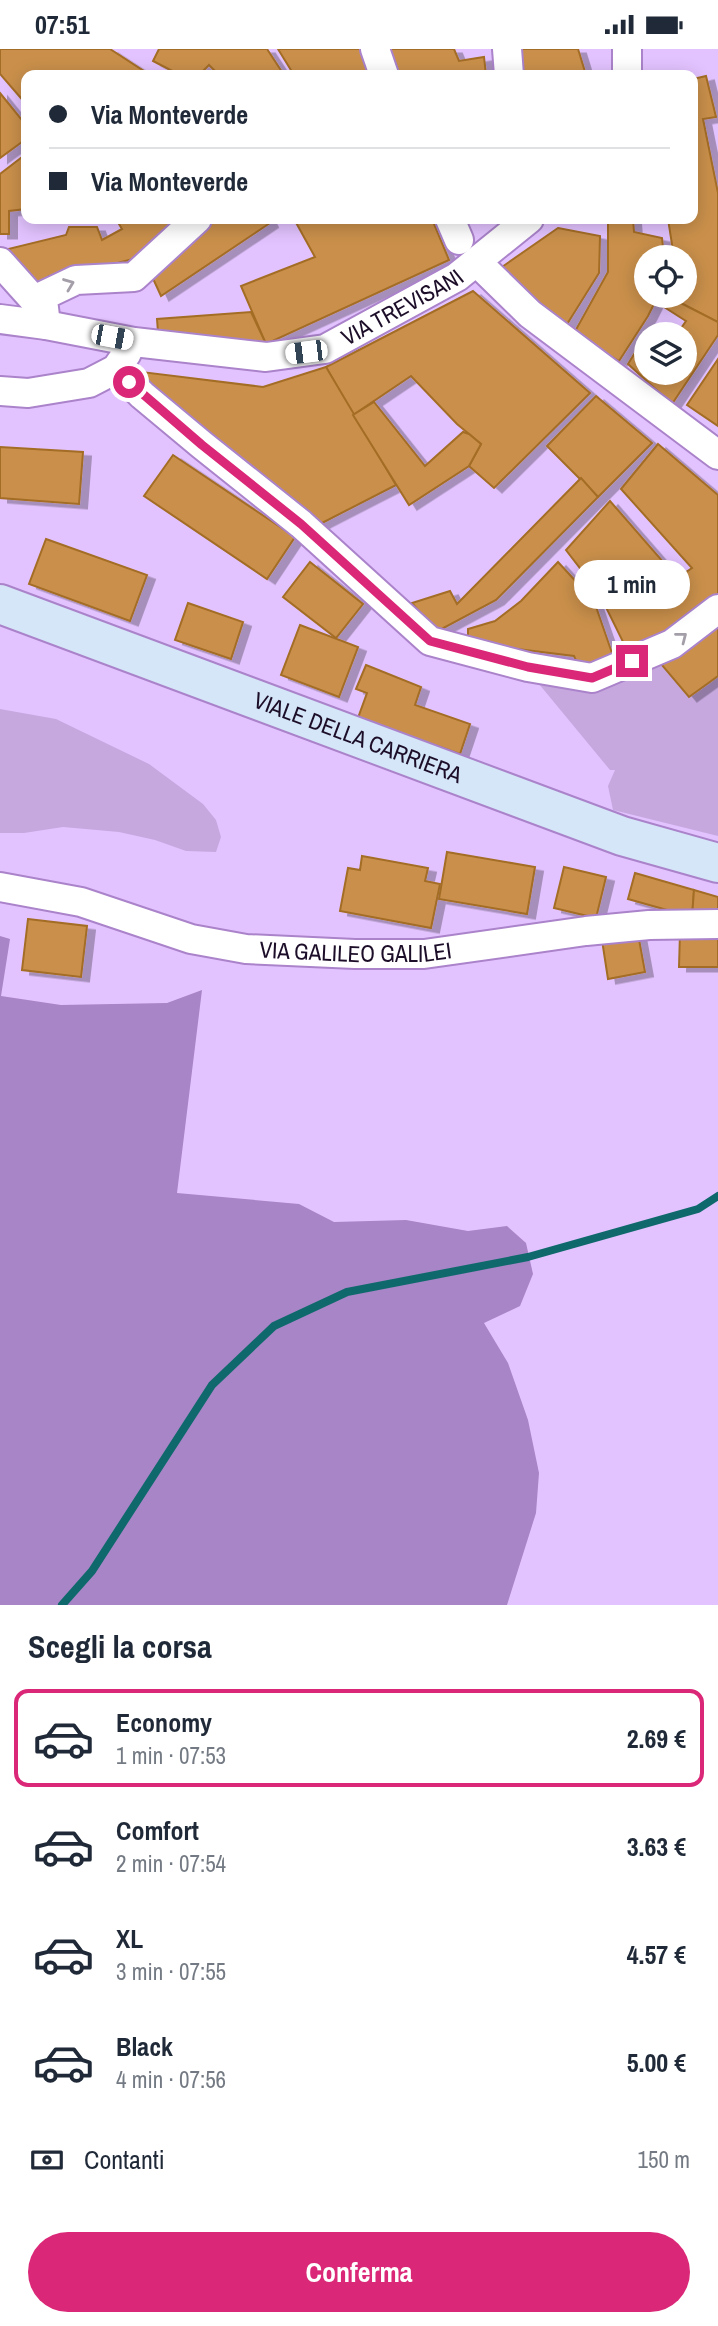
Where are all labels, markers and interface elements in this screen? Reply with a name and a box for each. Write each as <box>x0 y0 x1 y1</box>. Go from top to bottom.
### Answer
text: 07:51 <box>35 7 90 42</box>
text: Via Monteverde <box>91 97 248 132</box>
text: Via Monteverde <box>91 164 248 199</box>
map controls <box>634 245 697 385</box>
button: locate <box>634 245 697 308</box>
street label: VIA TREVISANI <box>335 262 470 352</box>
one-way arrow <box>63 279 75 293</box>
button: layers <box>634 322 697 385</box>
car <box>90 323 135 351</box>
car <box>284 339 329 365</box>
route start <box>113 366 145 398</box>
callout: 1 min <box>574 559 690 609</box>
text: 1 min <box>607 569 657 600</box>
one-way arrow <box>674 633 686 646</box>
route end <box>616 645 648 677</box>
street label: VIALE DELLA CARRIERA <box>249 684 467 790</box>
street label: VIA GALILEO GALILEI <box>259 934 453 969</box>
text: Scegli la corsa <box>28 1625 212 1668</box>
text: Economy <box>116 1705 212 1740</box>
icon: car <box>32 1707 95 1770</box>
text: 2.69 € <box>627 1721 686 1756</box>
text: 1 min · 07:53 <box>116 1740 226 1771</box>
text: Comfort <box>116 1813 199 1848</box>
icon: car <box>32 1815 95 1878</box>
text: 3.63 € <box>627 1829 686 1864</box>
text: 2 min · 07:54 <box>116 1848 226 1879</box>
text: XL <box>116 1921 143 1956</box>
icon: car <box>32 1923 95 1986</box>
text: 4.57 € <box>627 1937 686 1972</box>
text: 3 min · 07:55 <box>116 1956 226 1987</box>
text: Black <box>116 2029 173 2064</box>
icon: car <box>32 2031 95 2094</box>
text: 5.00 € <box>627 2045 686 2080</box>
text: 4 min · 07:56 <box>116 2064 226 2095</box>
icon: cash <box>28 2141 66 2179</box>
text: Contanti <box>84 2142 165 2177</box>
text: 150 m <box>638 2144 690 2175</box>
button: Conferma <box>28 2232 690 2312</box>

